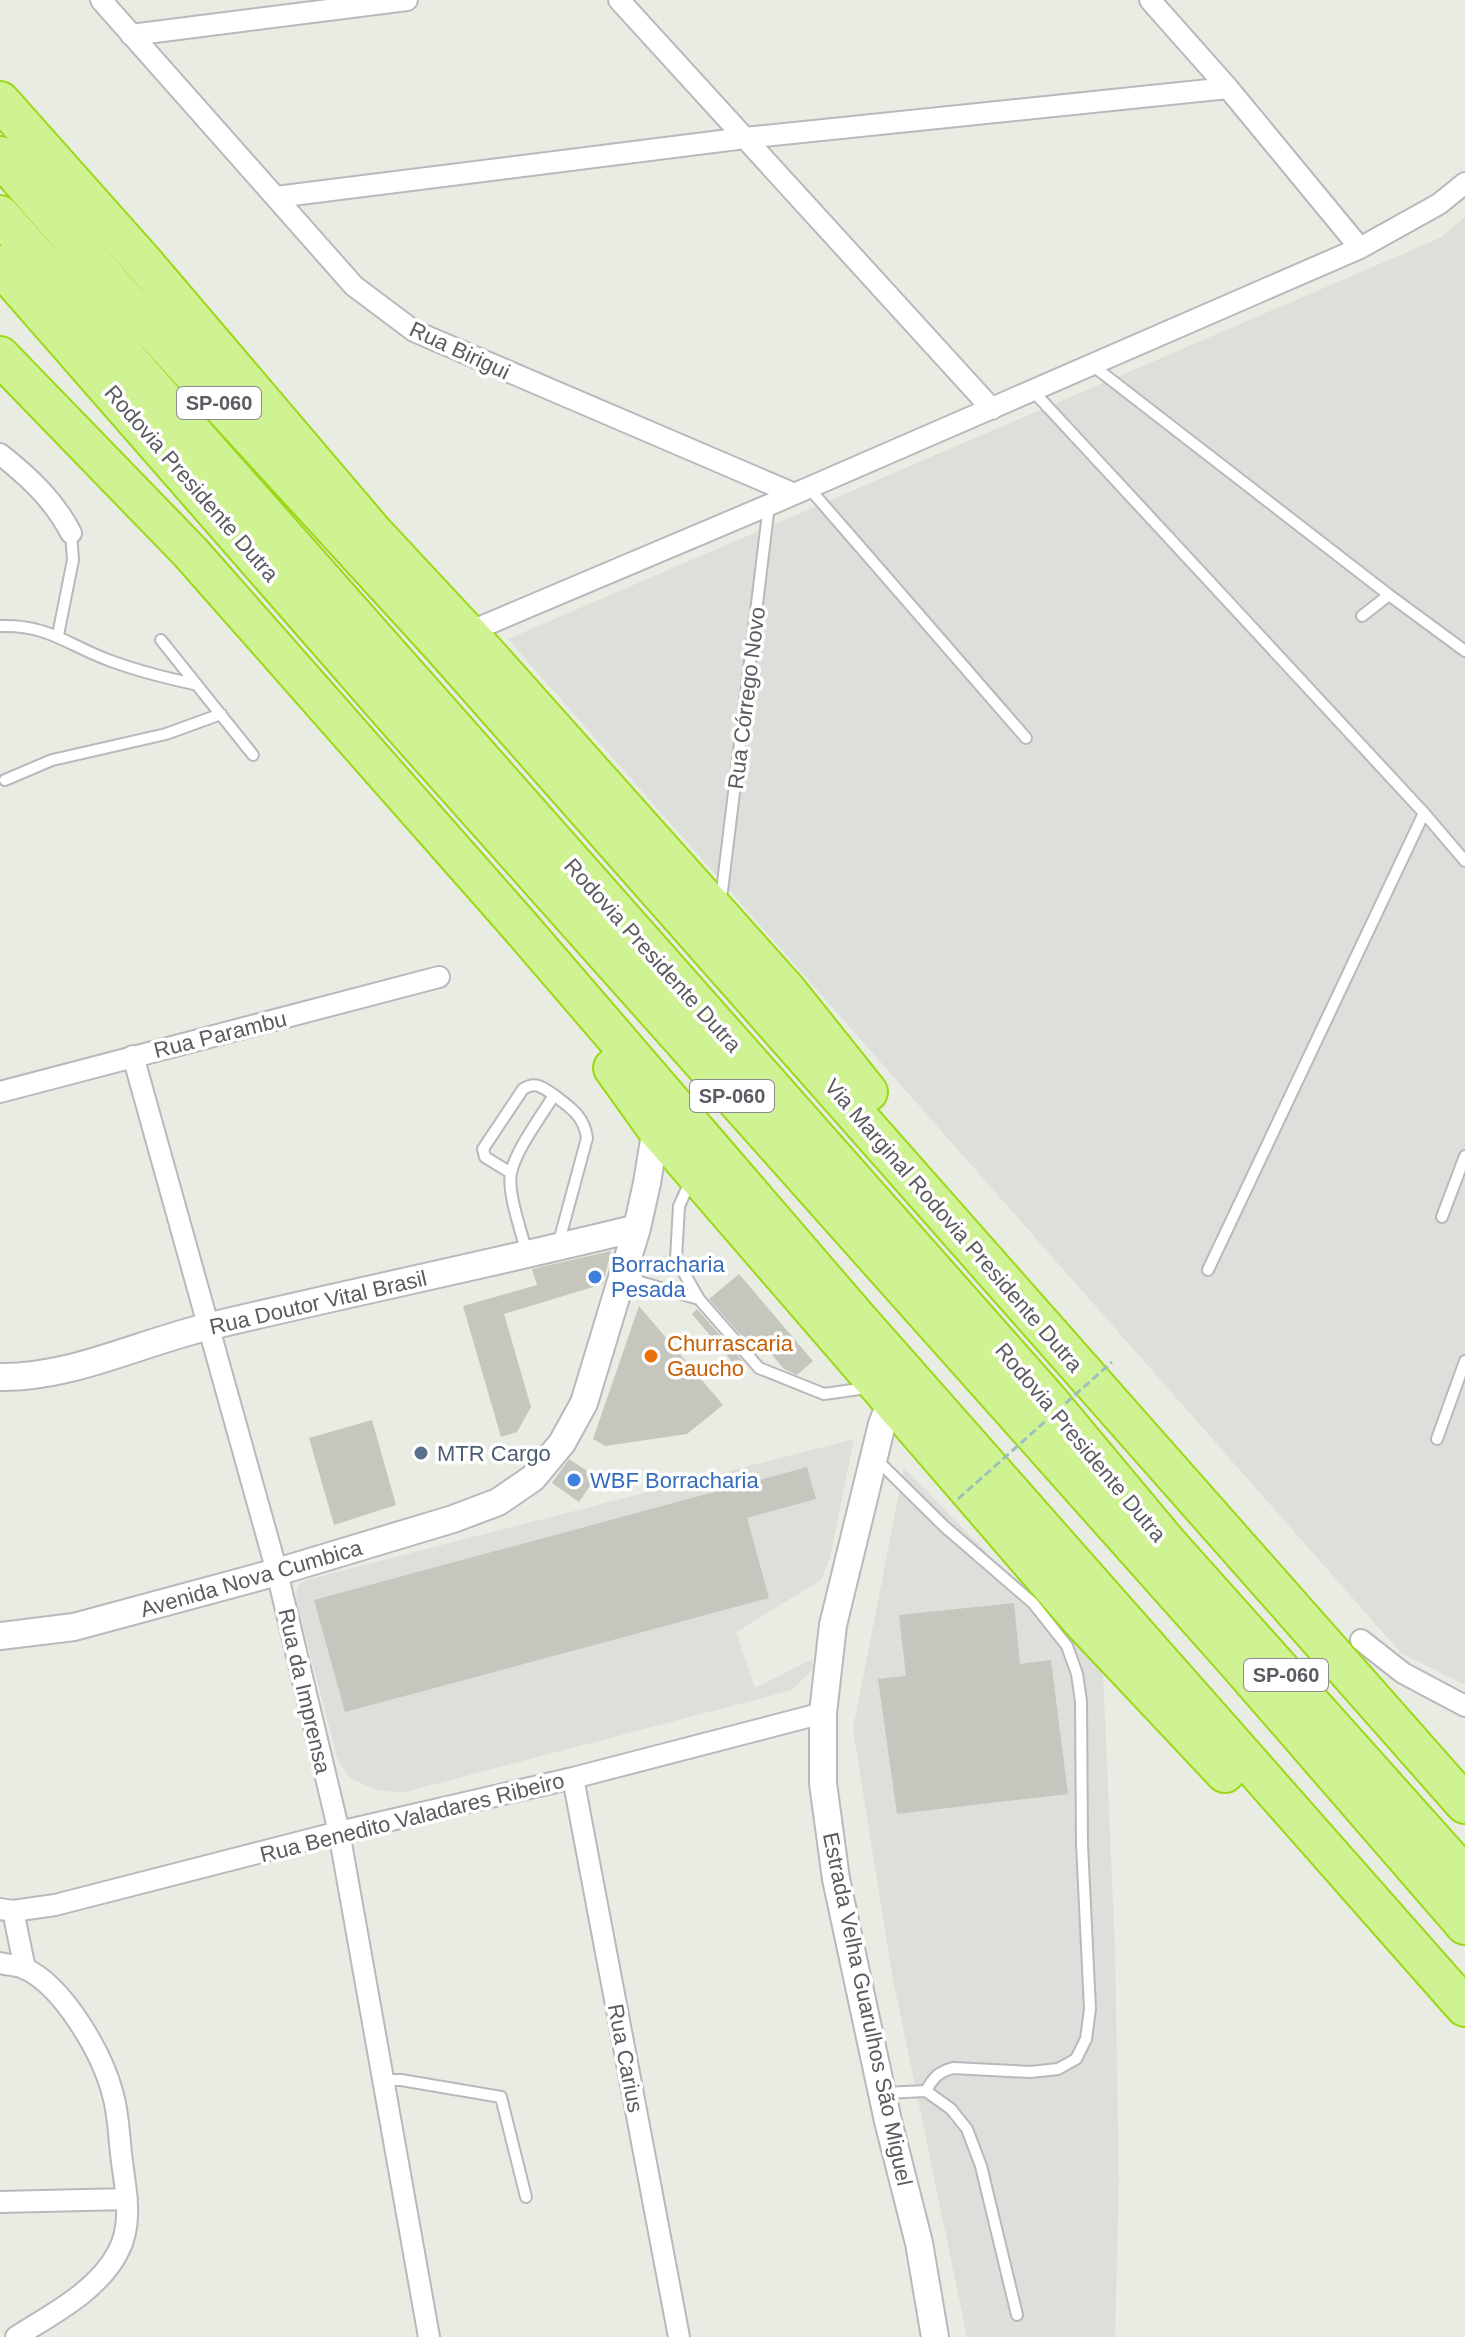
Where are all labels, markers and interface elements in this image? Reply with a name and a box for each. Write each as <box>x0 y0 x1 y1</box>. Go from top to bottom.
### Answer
street label: Rua Birigui <box>406 316 514 385</box>
street label: Rodovia Presidente Dutra <box>100 380 284 587</box>
road number: SP-060 <box>177 387 261 419</box>
street label: Rua Córrego Novo <box>723 606 770 791</box>
street label: Rodovia Presidente Dutra <box>559 853 747 1058</box>
street label: Rua Parambu <box>151 1006 289 1063</box>
street label: Via Marginal Rodovia Presidente Dutra <box>820 1074 1088 1377</box>
road number: SP-060 <box>690 1080 774 1112</box>
place label: Borracharia Pesada <box>611 1252 725 1302</box>
street label: Rua Doutor Vital Brasil <box>207 1265 429 1340</box>
marker: Borracharia Pesada <box>586 1268 604 1286</box>
place label: Churrascaria Gaucho <box>667 1331 794 1381</box>
street label: Rodovia Presidente Dutra <box>990 1338 1172 1547</box>
marker: Churrascaria Gaucho <box>642 1347 660 1365</box>
place label: MTR Cargo <box>437 1441 551 1466</box>
marker: MTR Cargo <box>412 1444 430 1462</box>
place label: WBF Borracharia <box>590 1468 759 1493</box>
marker: WBF Borracharia <box>565 1471 583 1489</box>
street label: Avenida Nova Cumbica <box>137 1535 366 1622</box>
street label: Rua da Imprensa <box>273 1606 336 1777</box>
road number: SP-060 <box>1244 1659 1328 1691</box>
street label: Rua Benedito Valadares Ribeiro <box>257 1768 567 1867</box>
street label: Estrada Velha Guarulhos São Miguel <box>818 1830 917 2188</box>
street label: Rua Carius <box>603 2002 648 2114</box>

